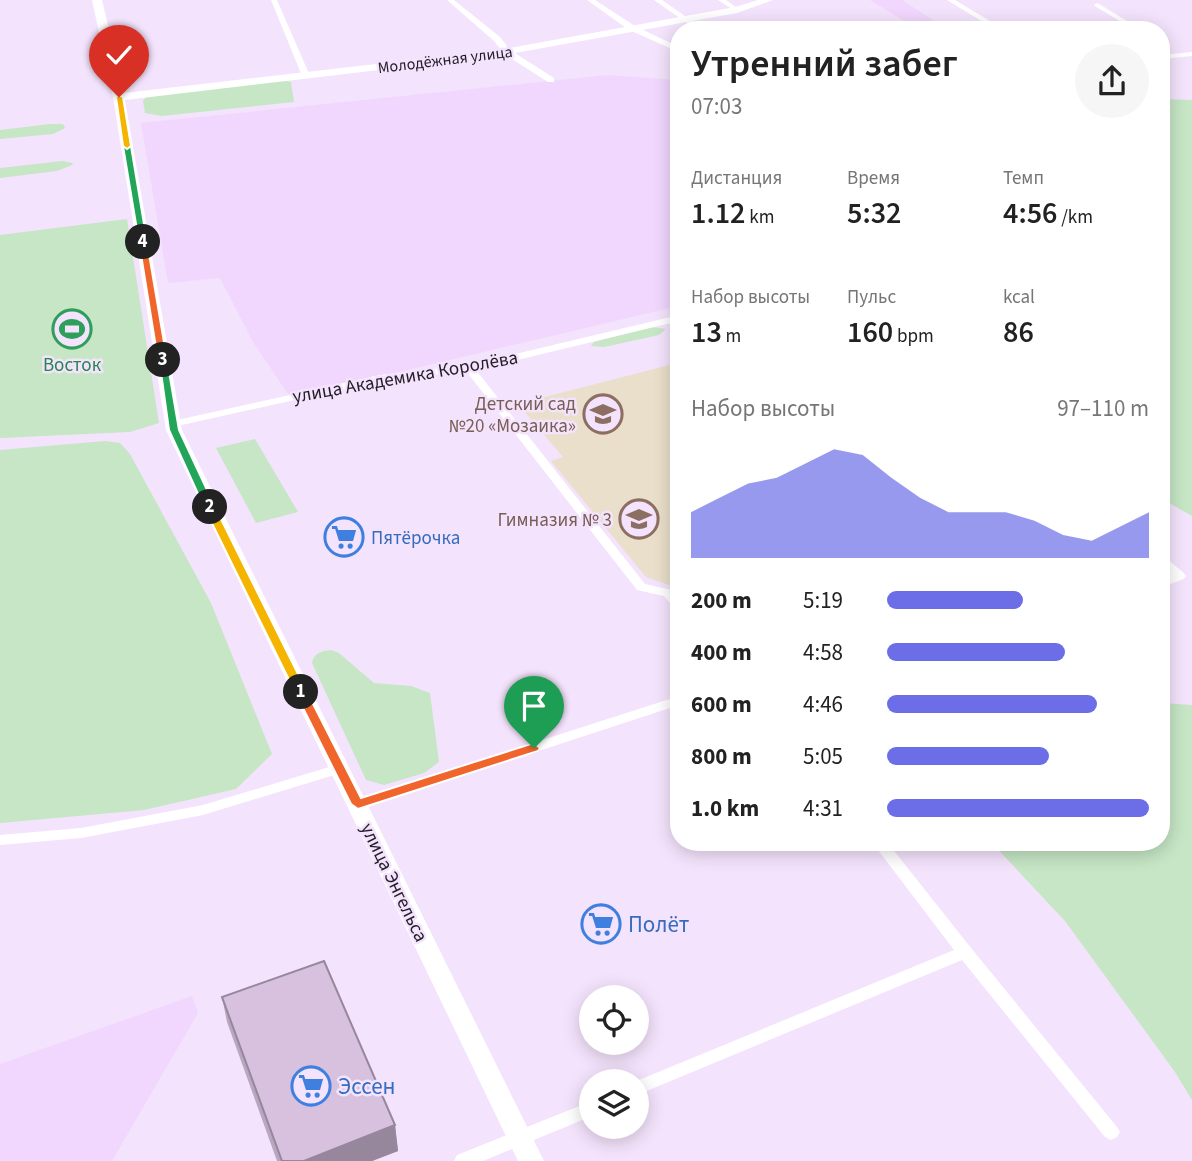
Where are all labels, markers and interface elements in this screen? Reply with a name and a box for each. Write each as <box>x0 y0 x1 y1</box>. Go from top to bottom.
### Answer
pin <box>89 25 149 97</box>
icon: check <box>100 36 138 74</box>
text: Утренний забег <box>691 37 958 91</box>
street label: Молодёжная улица <box>377 41 514 79</box>
button: share <box>1075 44 1149 118</box>
text: 07:03 <box>691 90 742 123</box>
text: Дистанция <box>691 165 782 192</box>
text: Время <box>847 165 900 192</box>
text: Темп <box>1003 165 1044 192</box>
text: 1.12 <box>691 192 745 235</box>
text: 5:32 <box>847 192 901 235</box>
text: 4:56 <box>1003 192 1057 235</box>
text: km <box>745 204 774 231</box>
text: /km <box>1057 204 1093 231</box>
pin: 4 <box>125 224 160 260</box>
text: 4 <box>137 228 148 255</box>
text: Набор высоты <box>691 284 810 311</box>
text: Пульс <box>847 284 896 311</box>
text: kcal <box>1003 284 1035 311</box>
sports icon: Восток <box>51 308 93 350</box>
text: 13 <box>691 311 722 354</box>
text: 160 <box>847 311 893 354</box>
text: 86 <box>1003 311 1034 354</box>
text: m <box>722 323 741 350</box>
text: bpm <box>893 323 934 350</box>
pin: 3 <box>146 342 180 378</box>
street label: улица Академика Королёва <box>290 344 520 411</box>
text: 3 <box>157 346 168 373</box>
place label: Восток <box>43 352 102 379</box>
place label: Детский сад №20 «Мозаика» <box>448 391 576 440</box>
text: Набор высоты <box>691 392 835 425</box>
text: 97–110 m <box>1057 392 1149 425</box>
school or university icon: Детский сад №20 «Мозаика» <box>582 393 624 435</box>
pin: 2 <box>192 490 228 524</box>
text: 2 <box>204 493 215 520</box>
school or university icon: Гимназия № 3 <box>618 498 660 540</box>
place label: Гимназия № 3 <box>497 507 612 534</box>
supermarket icon: Пятёрочка <box>323 516 365 558</box>
place label: Пятёрочка <box>371 525 460 552</box>
text: 200 m <box>691 584 752 617</box>
text: 5:19 <box>803 584 843 617</box>
text: 400 m <box>691 636 752 669</box>
text: 4:58 <box>803 636 843 669</box>
pin: 1 <box>284 674 318 710</box>
pin <box>504 676 564 748</box>
text: 1 <box>295 678 306 705</box>
icon: arrive <box>515 687 553 725</box>
text: 600 m <box>691 688 752 721</box>
text: 4:46 <box>803 688 843 721</box>
text: 800 m <box>691 740 752 773</box>
text: 5:05 <box>803 740 843 773</box>
text: 1.0 km <box>691 792 759 825</box>
text: 4:31 <box>803 792 843 825</box>
street label: улица Энгельса <box>353 819 434 947</box>
supermarket icon: Полёт <box>580 903 622 945</box>
place label: Полёт <box>628 908 689 941</box>
map controls <box>579 985 649 1139</box>
button: locate <box>579 985 649 1055</box>
supermarket icon: Эссен <box>290 1065 332 1107</box>
button: layers <box>579 1069 649 1139</box>
place label: Эссен <box>338 1070 395 1103</box>

